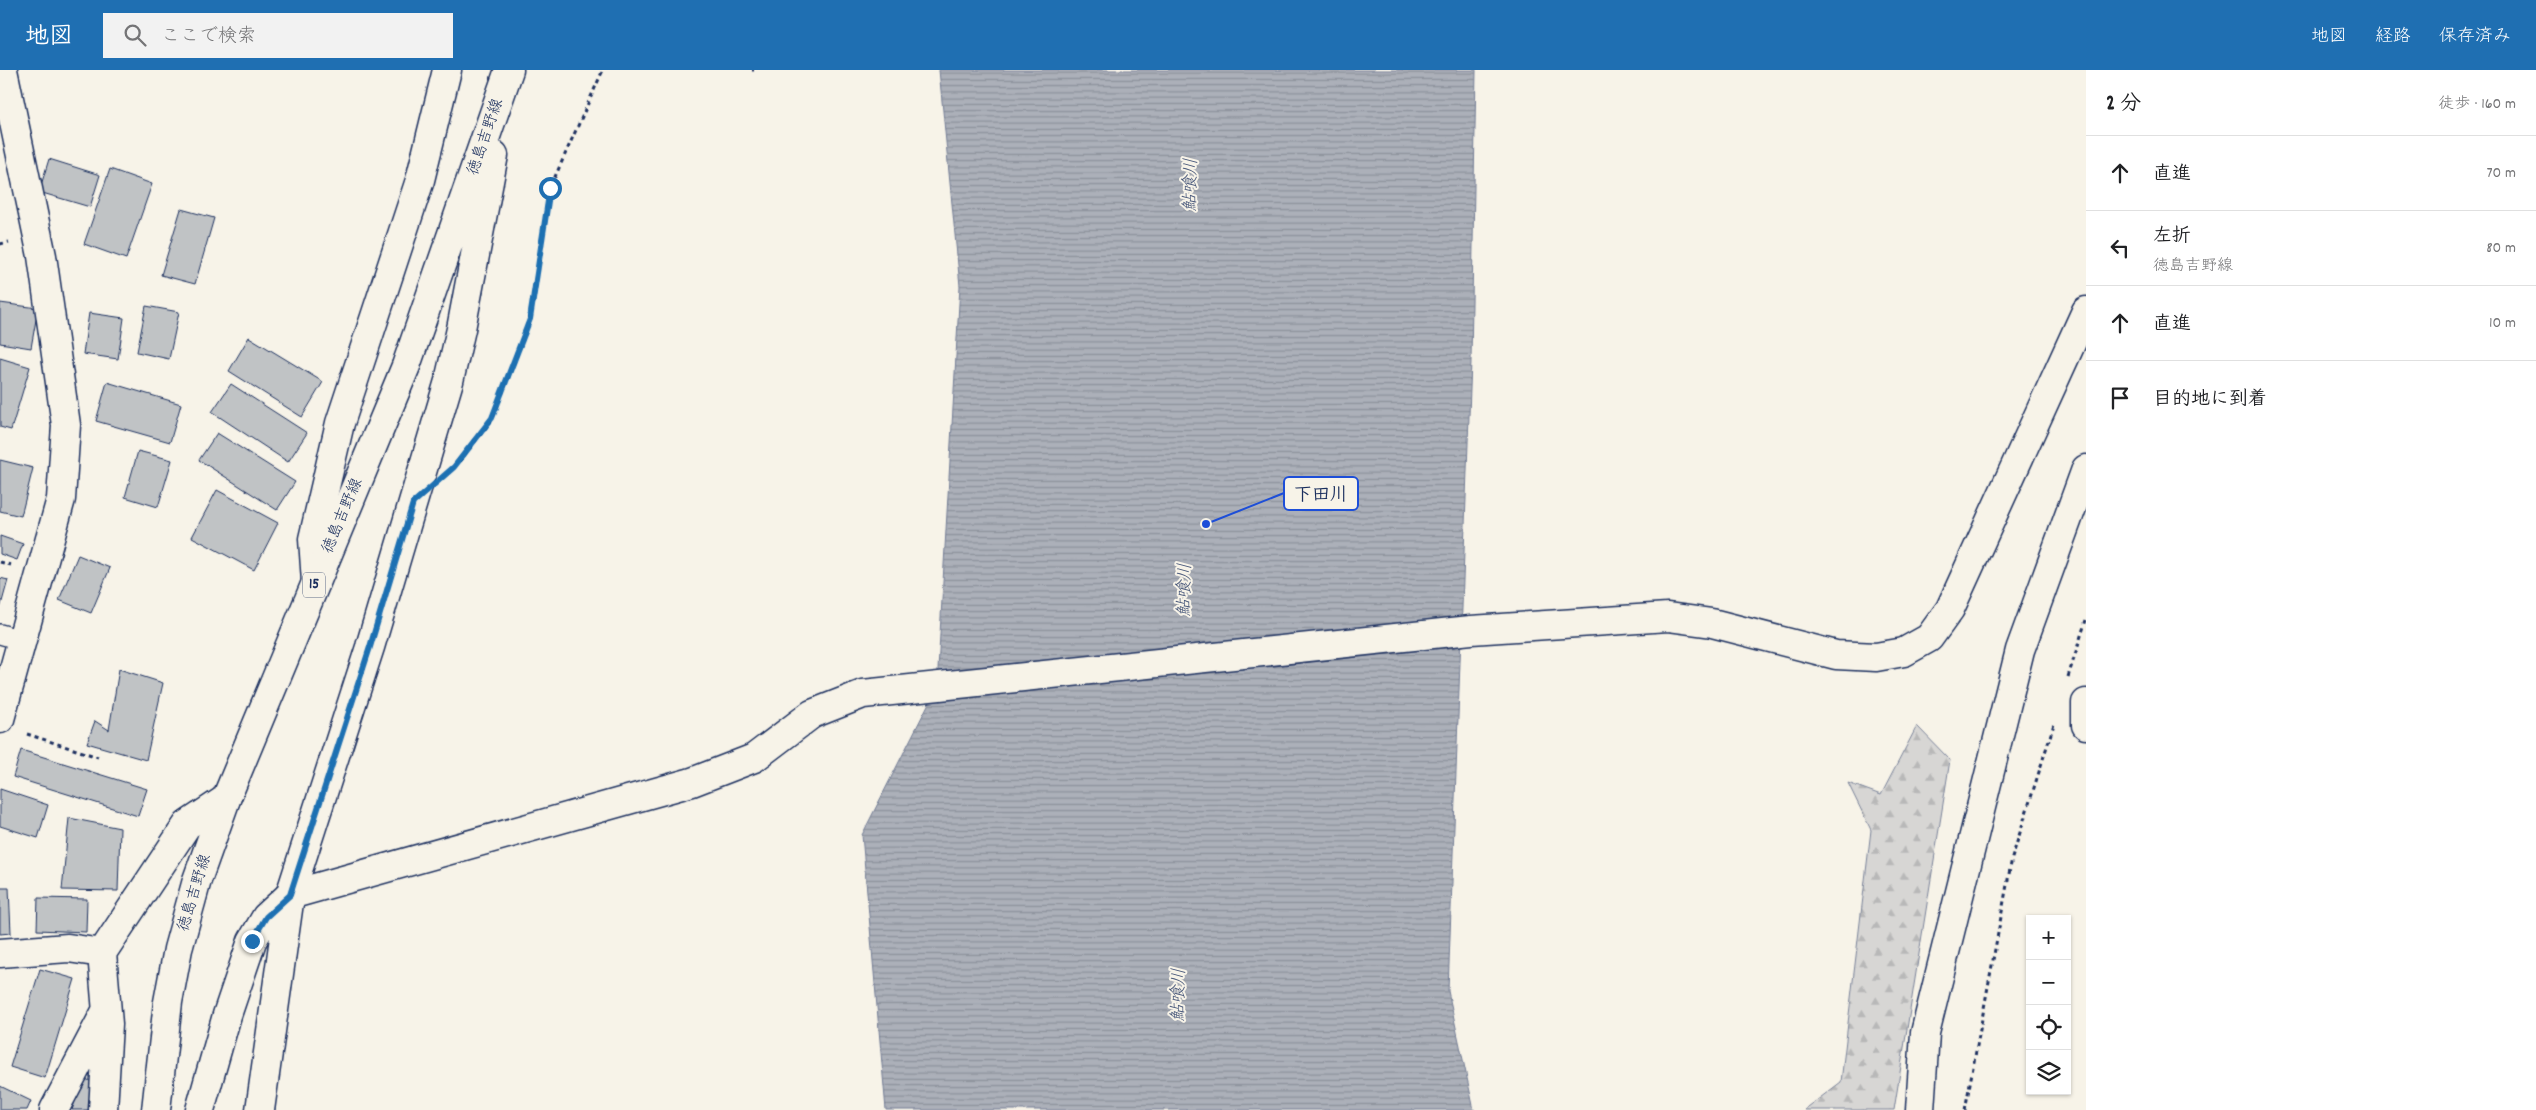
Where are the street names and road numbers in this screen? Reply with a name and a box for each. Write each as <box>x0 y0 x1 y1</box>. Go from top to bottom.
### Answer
street label: 徳島吉野線 <box>462 95 510 179</box>
street label: 徳島吉野線 <box>317 475 369 557</box>
road number: 15 <box>303 572 325 598</box>
street label: 徳島吉野線 <box>172 851 218 935</box>

